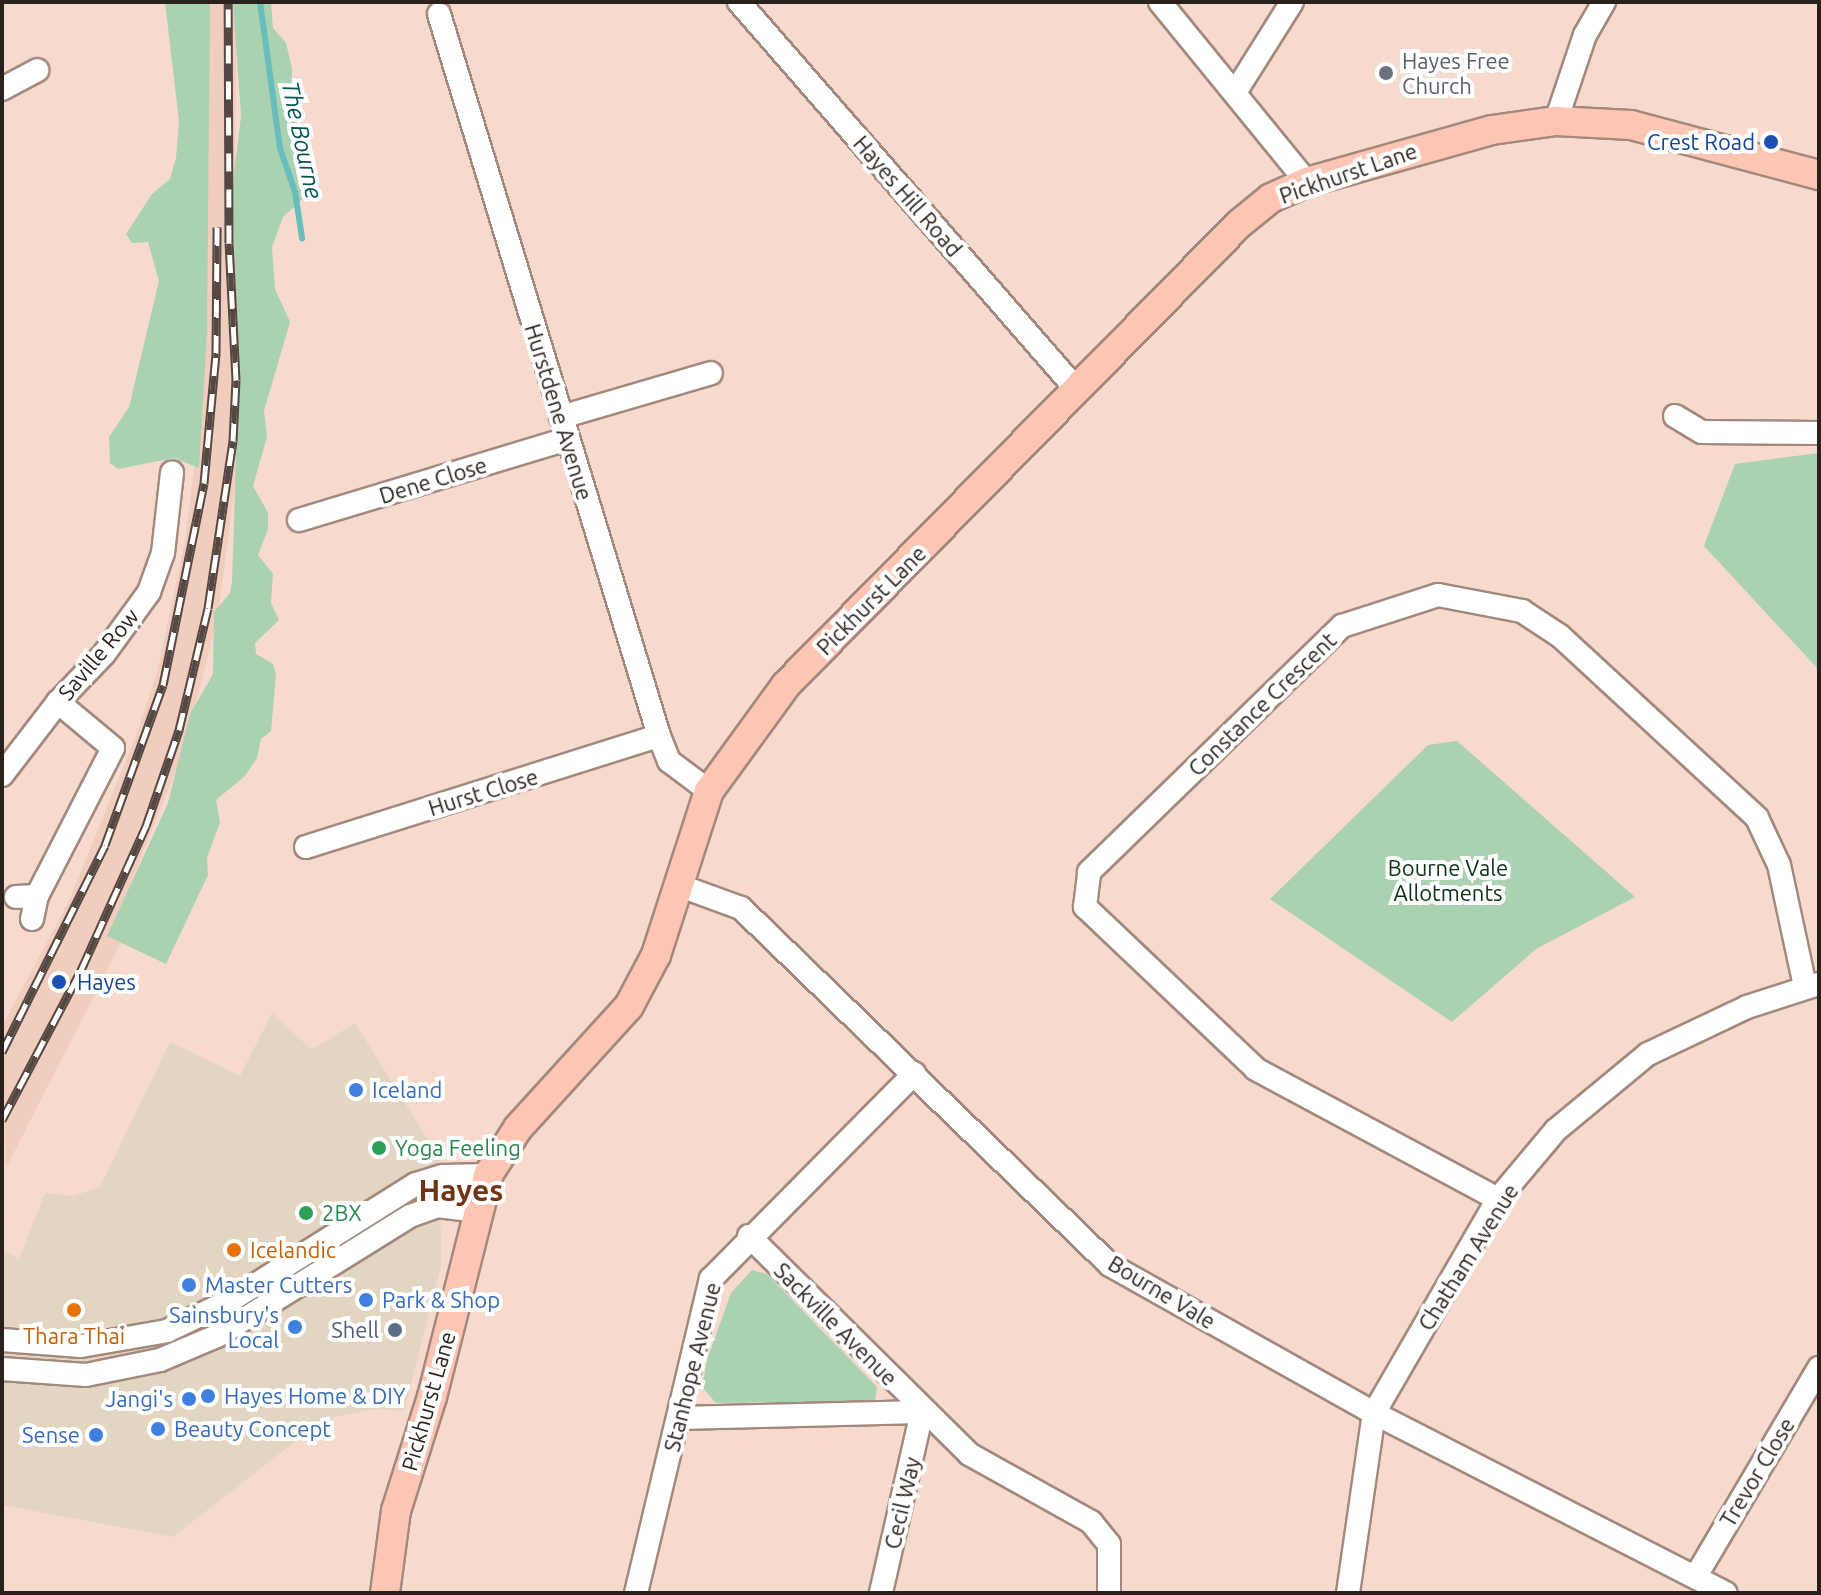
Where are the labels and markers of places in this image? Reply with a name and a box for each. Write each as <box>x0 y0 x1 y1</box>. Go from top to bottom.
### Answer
place label: Hayes Free Church <box>1402 47 1510 98</box>
marker: Hayes Free Church <box>1377 64 1395 82</box>
place label: Crest Road <box>1647 129 1755 155</box>
marker: Crest Road <box>1762 133 1780 151</box>
place label: Hayes <box>77 969 136 995</box>
marker: Hayes <box>48 971 70 993</box>
place label: Iceland <box>372 1077 442 1103</box>
marker: Iceland <box>347 1081 365 1099</box>
place label: Yoga Feeling <box>395 1135 521 1161</box>
marker: Yoga Feeling <box>370 1139 388 1157</box>
place label: 2BX <box>322 1200 362 1226</box>
marker: 2BX <box>297 1204 315 1222</box>
place label: Icelandic <box>250 1237 336 1263</box>
marker: Icelandic <box>225 1241 243 1259</box>
place label: Master Cutters <box>205 1272 352 1298</box>
marker: Master Cutters <box>180 1276 198 1294</box>
place label: Park & Shop <box>382 1287 500 1313</box>
marker: Park & Shop <box>357 1291 375 1309</box>
marker: Thara Thai <box>65 1301 83 1319</box>
place label: Sainsbury's Local <box>169 1301 279 1352</box>
place label: Shell <box>331 1317 379 1343</box>
marker: Sainsbury's Local <box>286 1318 304 1336</box>
marker: Shell <box>386 1321 404 1339</box>
place label: Thara Thai <box>23 1323 125 1349</box>
place label: Hayes Home & DIY <box>224 1383 406 1409</box>
place label: Jangi's <box>105 1386 173 1412</box>
marker: Hayes Home & DIY <box>199 1387 217 1405</box>
marker: Jangi's <box>180 1390 198 1408</box>
place label: Beauty Concept <box>174 1416 331 1442</box>
marker: Beauty Concept <box>149 1420 167 1438</box>
place label: Sense <box>22 1422 80 1448</box>
marker: Sense <box>87 1426 105 1444</box>

